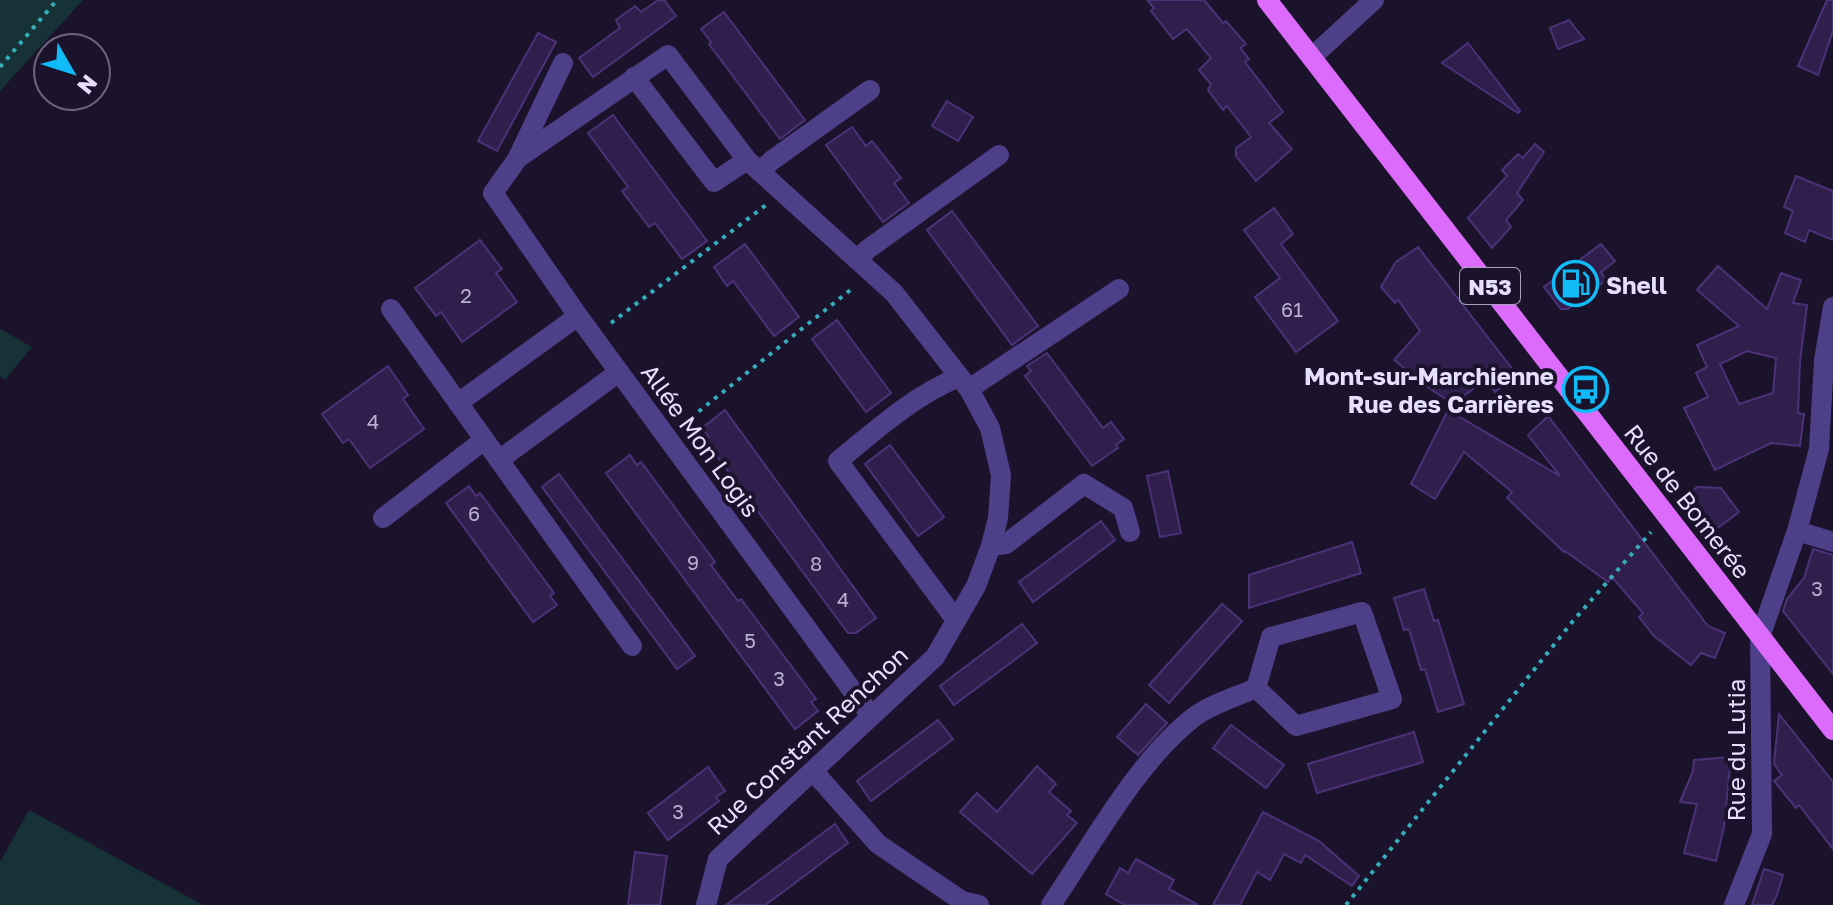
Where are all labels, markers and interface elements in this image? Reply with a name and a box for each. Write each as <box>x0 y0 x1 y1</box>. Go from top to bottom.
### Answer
north arrow <box>32 32 112 112</box>
text: N <box>72 70 104 100</box>
fuel station icon: Shell <box>1551 260 1599 308</box>
road number: N53 <box>1460 268 1520 304</box>
place label: Shell <box>1606 270 1667 299</box>
house number: 2 <box>460 283 472 307</box>
house number: 61 <box>1281 297 1303 321</box>
street label: Allée Mon Logis <box>636 358 766 522</box>
place label: Mont-sur-Marchienne Rue des Carrières <box>1304 361 1554 418</box>
bus stop icon: Mont-sur-Marchienne Rue des Carrières <box>1561 365 1609 413</box>
house number: 4 <box>367 409 379 433</box>
street label: Rue de Bomerée <box>1619 418 1757 584</box>
house number: 6 <box>468 501 480 525</box>
house number: 9 <box>687 550 699 574</box>
house number: 8 <box>810 551 822 575</box>
house number: 3 <box>1811 576 1823 600</box>
house number: 4 <box>837 587 849 611</box>
house number: 5 <box>744 628 756 652</box>
street label: Rue Constant Renchon <box>701 640 913 840</box>
house number: 3 <box>773 666 785 690</box>
street label: Rue du Lutia <box>1721 679 1750 821</box>
house number: 3 <box>672 799 684 823</box>

